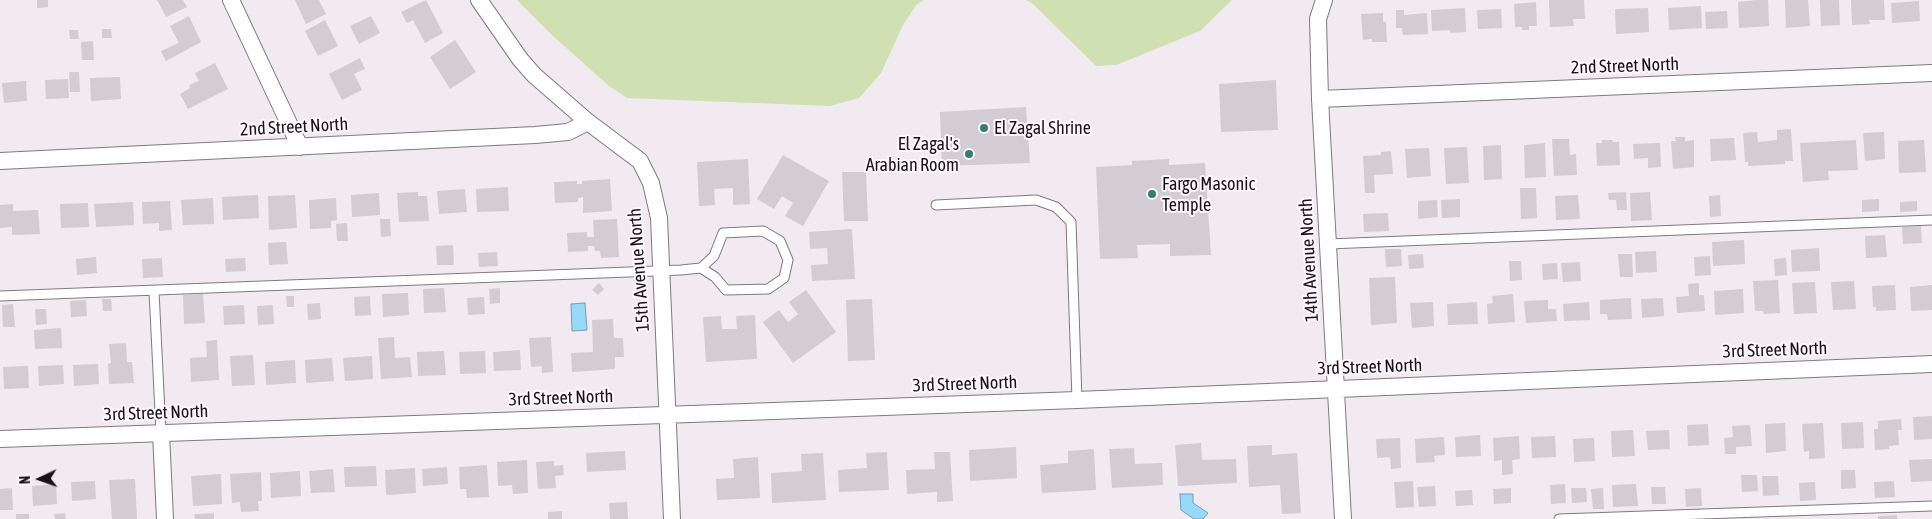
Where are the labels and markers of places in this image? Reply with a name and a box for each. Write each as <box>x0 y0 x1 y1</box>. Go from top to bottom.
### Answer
place label: El Zagal Shrine <box>994 117 1091 139</box>
marker: El Zagal Shrine <box>978 122 990 134</box>
place label: El Zagal's Arabian Room <box>866 133 959 176</box>
marker: El Zagal's Arabian Room <box>963 148 975 160</box>
place label: Fargo Masonic Temple <box>1162 173 1255 215</box>
marker: Fargo Masonic Temple <box>1146 188 1158 200</box>

